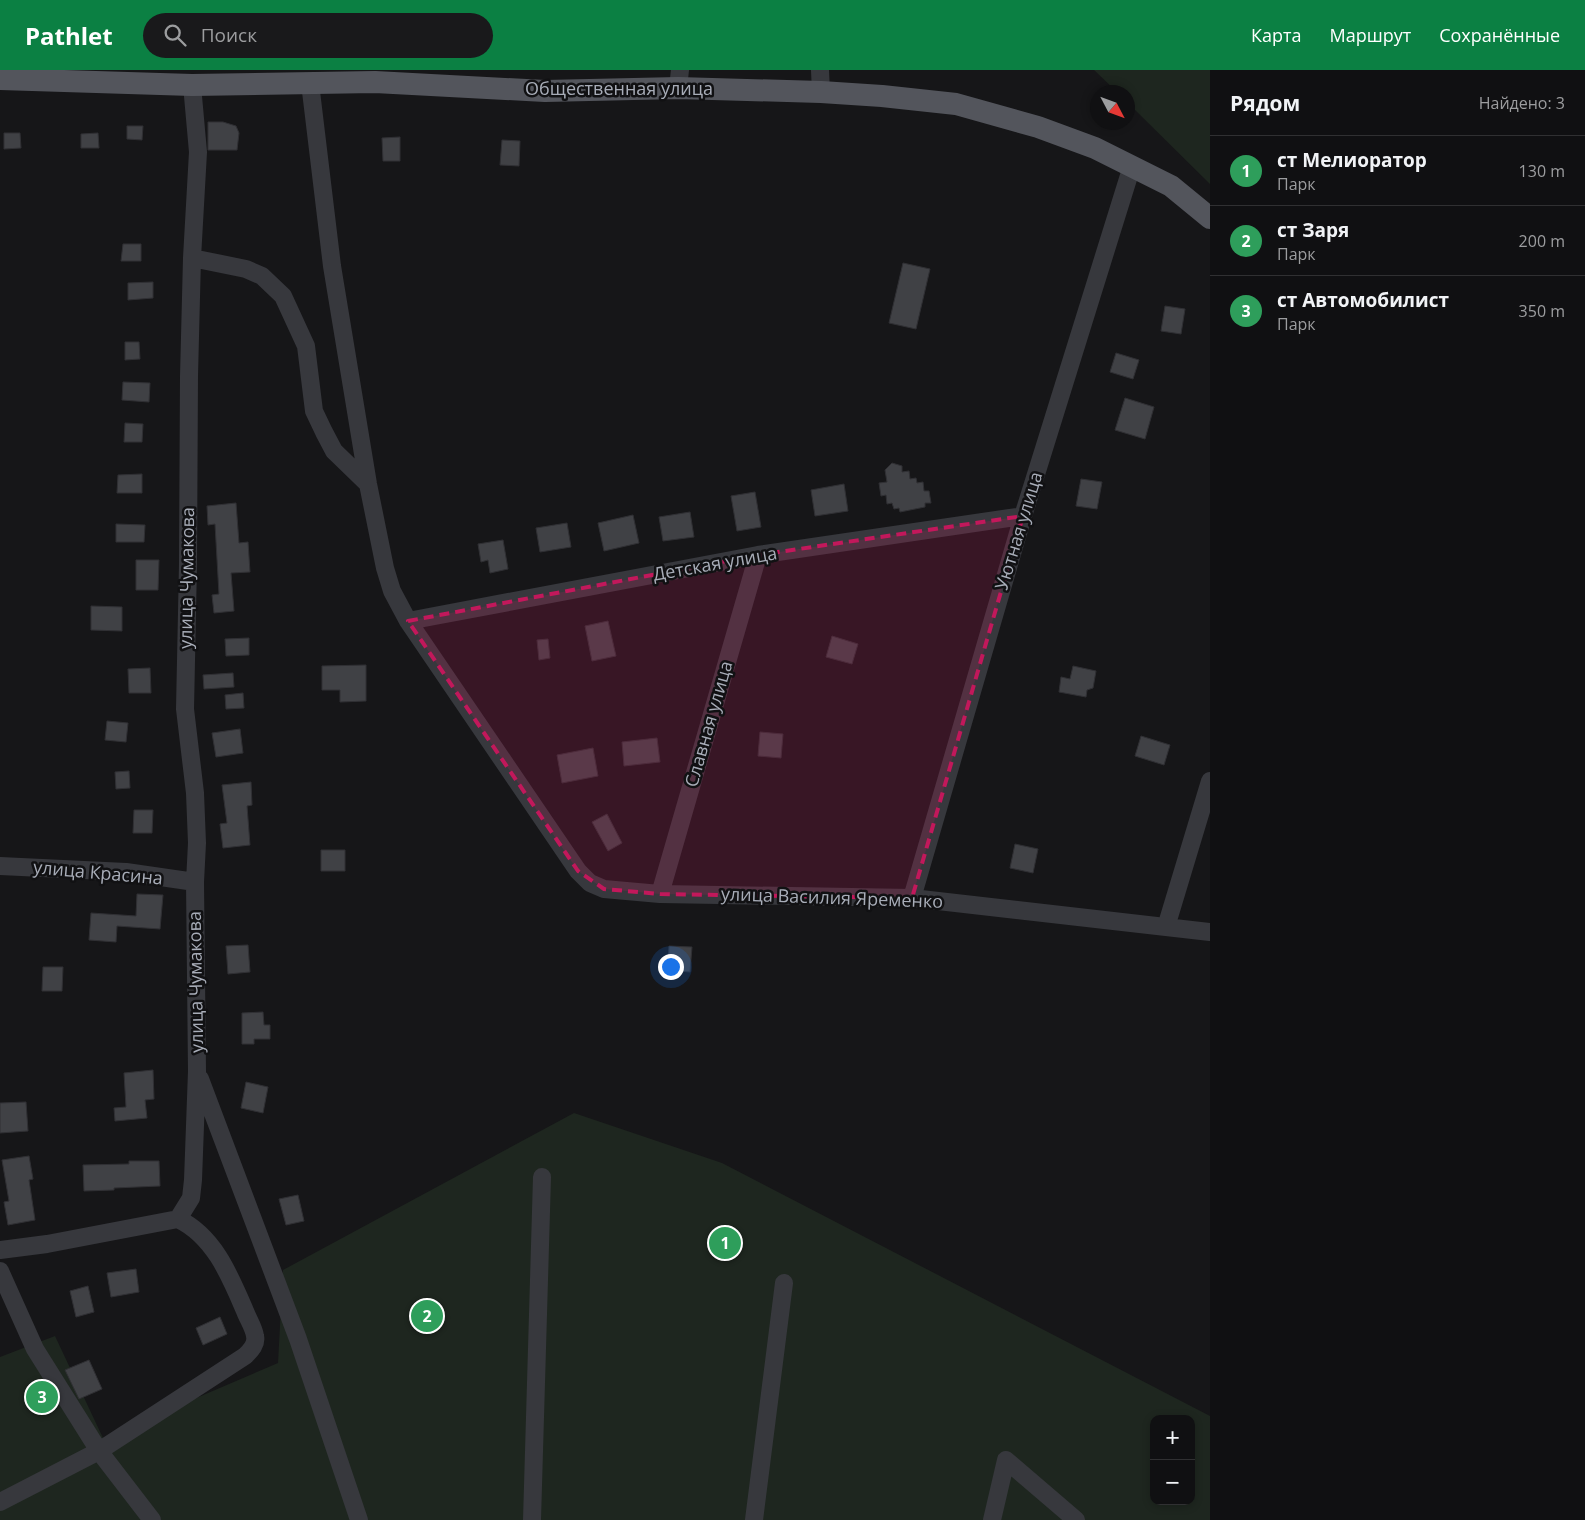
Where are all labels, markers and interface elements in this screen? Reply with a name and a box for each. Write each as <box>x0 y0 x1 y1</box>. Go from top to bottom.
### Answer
search box <box>143 13 493 58</box>
text: Pathlet <box>25 19 113 52</box>
icon: search <box>161 21 189 49</box>
text: Поиск <box>201 22 257 48</box>
text: Карта <box>1251 23 1301 47</box>
text: Маршрут <box>1329 23 1411 47</box>
text: Сохранённые <box>1439 23 1560 47</box>
street label: Общественная улица <box>525 76 713 100</box>
north arrow <box>1090 85 1135 130</box>
text: Рядом <box>1230 89 1300 117</box>
text: Найдено: 3 <box>1479 92 1565 114</box>
text: ст Мелиоратор <box>1277 147 1427 173</box>
text: 1 <box>1241 160 1251 182</box>
text: 130 m <box>1519 160 1565 182</box>
text: Парк <box>1277 173 1316 195</box>
text: ст Заря <box>1277 217 1349 243</box>
text: 2 <box>1241 230 1251 252</box>
text: 200 m <box>1519 230 1565 252</box>
text: Парк <box>1277 243 1316 265</box>
text: ст Автомобилист <box>1277 287 1449 313</box>
text: 3 <box>1241 300 1251 322</box>
text: 350 m <box>1519 300 1565 322</box>
text: Парк <box>1277 313 1316 335</box>
street label: Уютная улица <box>989 469 1047 593</box>
street label: улица Чумакова <box>173 507 199 649</box>
street label: Детская улица <box>651 540 779 586</box>
street label: Славная улица <box>679 658 737 790</box>
street label: улица Красина <box>32 854 164 890</box>
street label: улица Василия Яременко <box>721 881 943 913</box>
street label: улица Чумакова <box>182 911 208 1053</box>
your location <box>658 954 684 980</box>
pin: 1 <box>709 1224 741 1262</box>
pin: 2 <box>411 1297 443 1335</box>
pin: 3 <box>26 1378 58 1416</box>
map controls <box>1150 1415 1195 1505</box>
button: + <box>1150 1415 1195 1460</box>
button: − <box>1150 1460 1195 1505</box>

